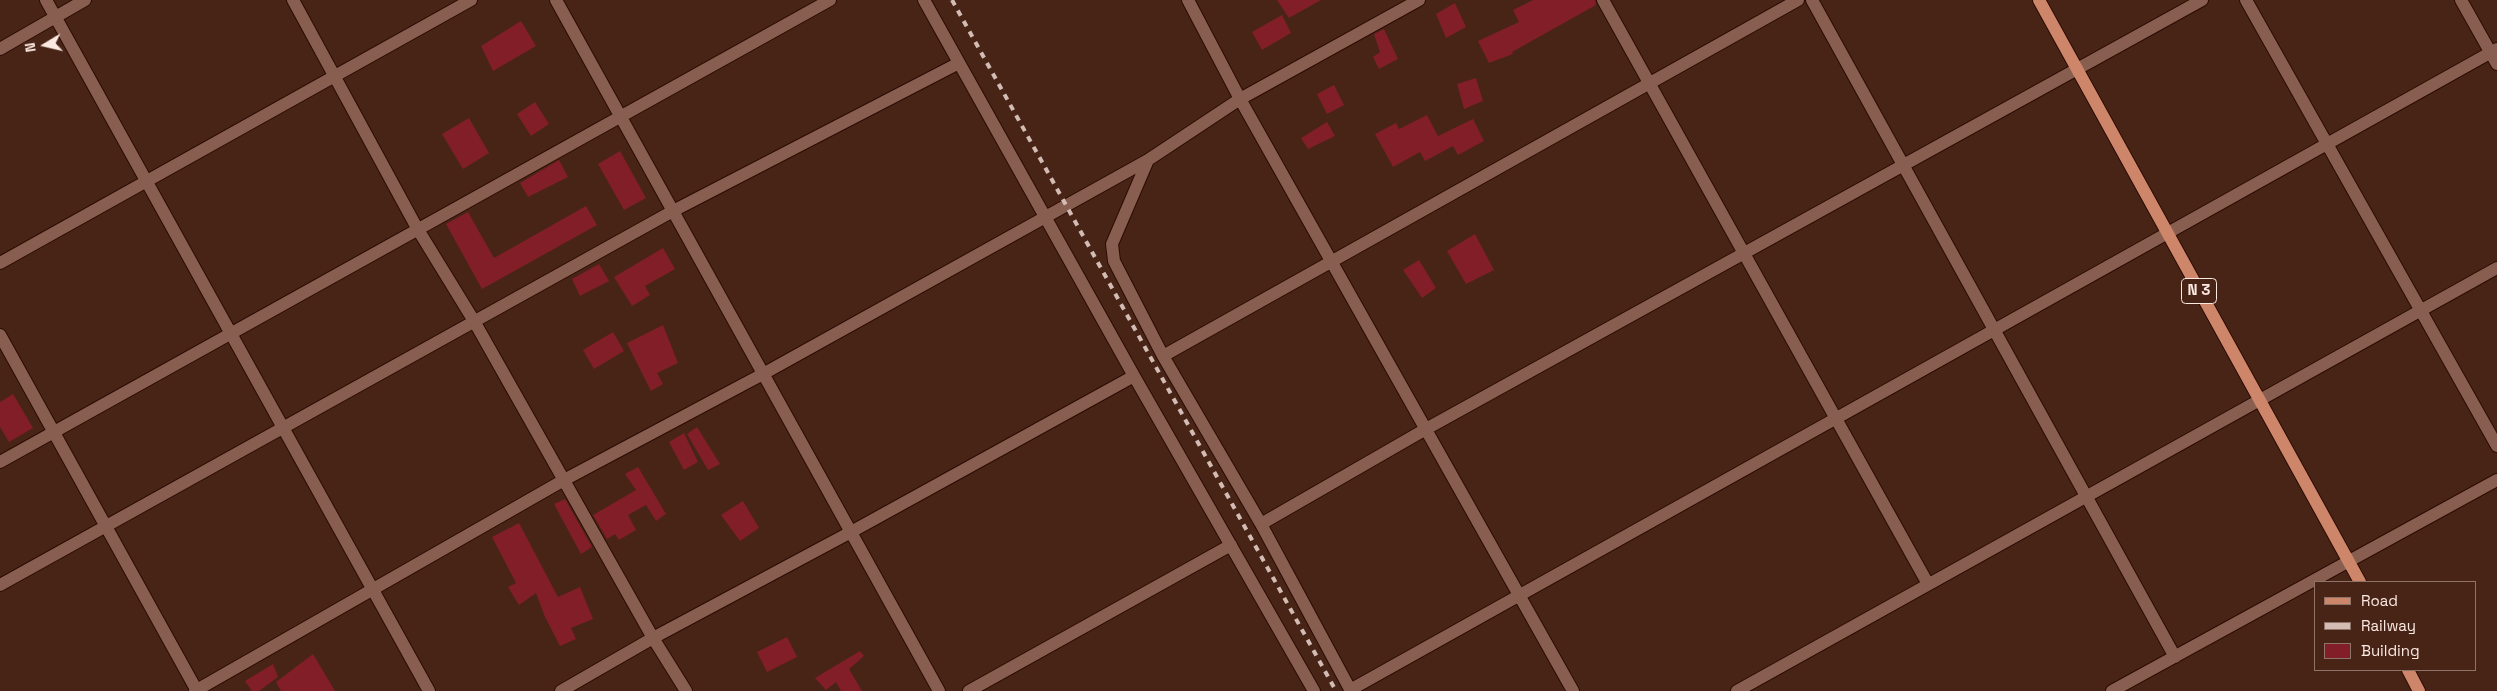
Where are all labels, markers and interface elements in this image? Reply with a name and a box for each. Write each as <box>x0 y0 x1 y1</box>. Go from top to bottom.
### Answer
north arrow <box>20 20 70 70</box>
text: N <box>21 41 40 53</box>
road number: N 3 <box>2182 278 2216 304</box>
legend <box>2314 581 2477 671</box>
text: Road <box>2361 591 2398 610</box>
text: Railway <box>2361 616 2416 635</box>
text: Building <box>2361 641 2420 660</box>

